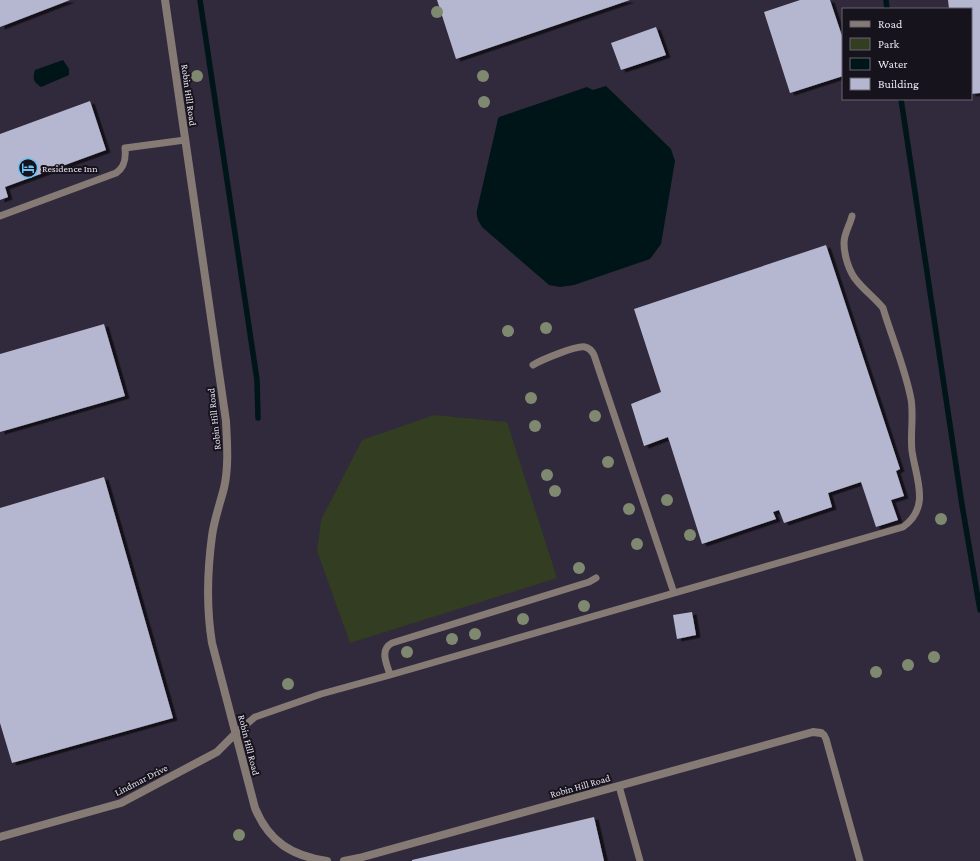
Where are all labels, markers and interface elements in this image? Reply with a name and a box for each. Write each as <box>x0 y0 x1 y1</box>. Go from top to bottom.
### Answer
legend <box>842 8 972 100</box>
text: Road <box>878 17 903 31</box>
text: Park <box>878 37 900 51</box>
text: Water <box>878 57 908 71</box>
street label: Robin Hill Road <box>179 64 199 127</box>
text: Building <box>878 77 919 91</box>
hotel icon: Residence Inn <box>17 157 39 179</box>
place label: Residence Inn <box>42 163 98 174</box>
street label: Robin Hill Road <box>205 387 223 450</box>
street label: Robin Hill Road <box>236 714 262 777</box>
street label: Lindmar Drive <box>113 762 170 798</box>
street label: Robin Hill Road <box>549 772 612 800</box>

